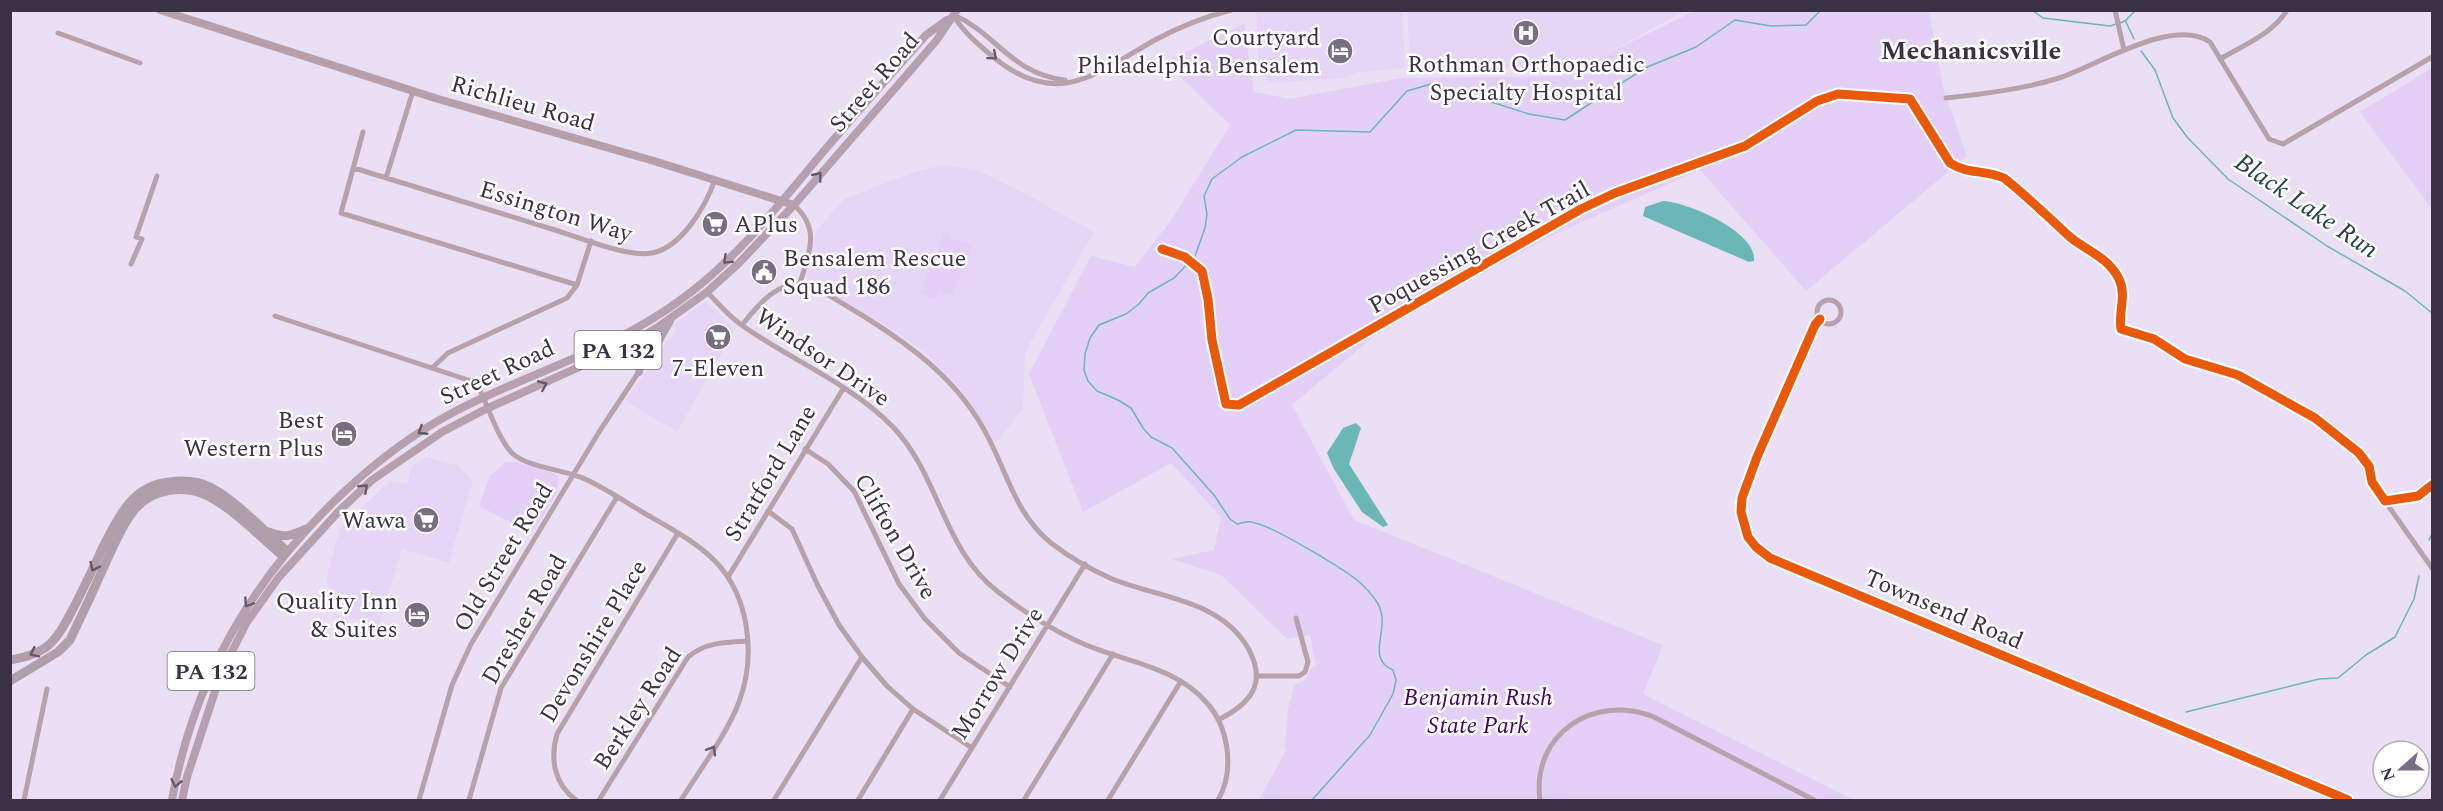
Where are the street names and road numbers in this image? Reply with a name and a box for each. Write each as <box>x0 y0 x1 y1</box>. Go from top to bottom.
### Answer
street label: Street Road <box>821 24 929 141</box>
street label: Richlieu Road <box>446 66 599 142</box>
street label: Essington Way <box>475 172 638 253</box>
street label: Poquessing Creek Trail <box>1362 172 1597 324</box>
street label: Windsor Drive <box>748 299 897 416</box>
street label: Street Road <box>434 331 561 415</box>
road number: PA 132 <box>574 331 662 369</box>
street label: Stratford Lane <box>716 398 826 549</box>
street label: Clifton Drive <box>844 467 946 606</box>
street label: Old Street Road <box>445 476 563 639</box>
street label: Dresher Road <box>473 548 577 691</box>
street label: Devonshire Place <box>531 553 657 730</box>
street label: Townsend Road <box>1859 560 2029 660</box>
street label: Morrow Drive <box>943 600 1053 747</box>
street label: Berkley Road <box>584 640 691 777</box>
road number: PA 132 <box>168 652 254 690</box>

